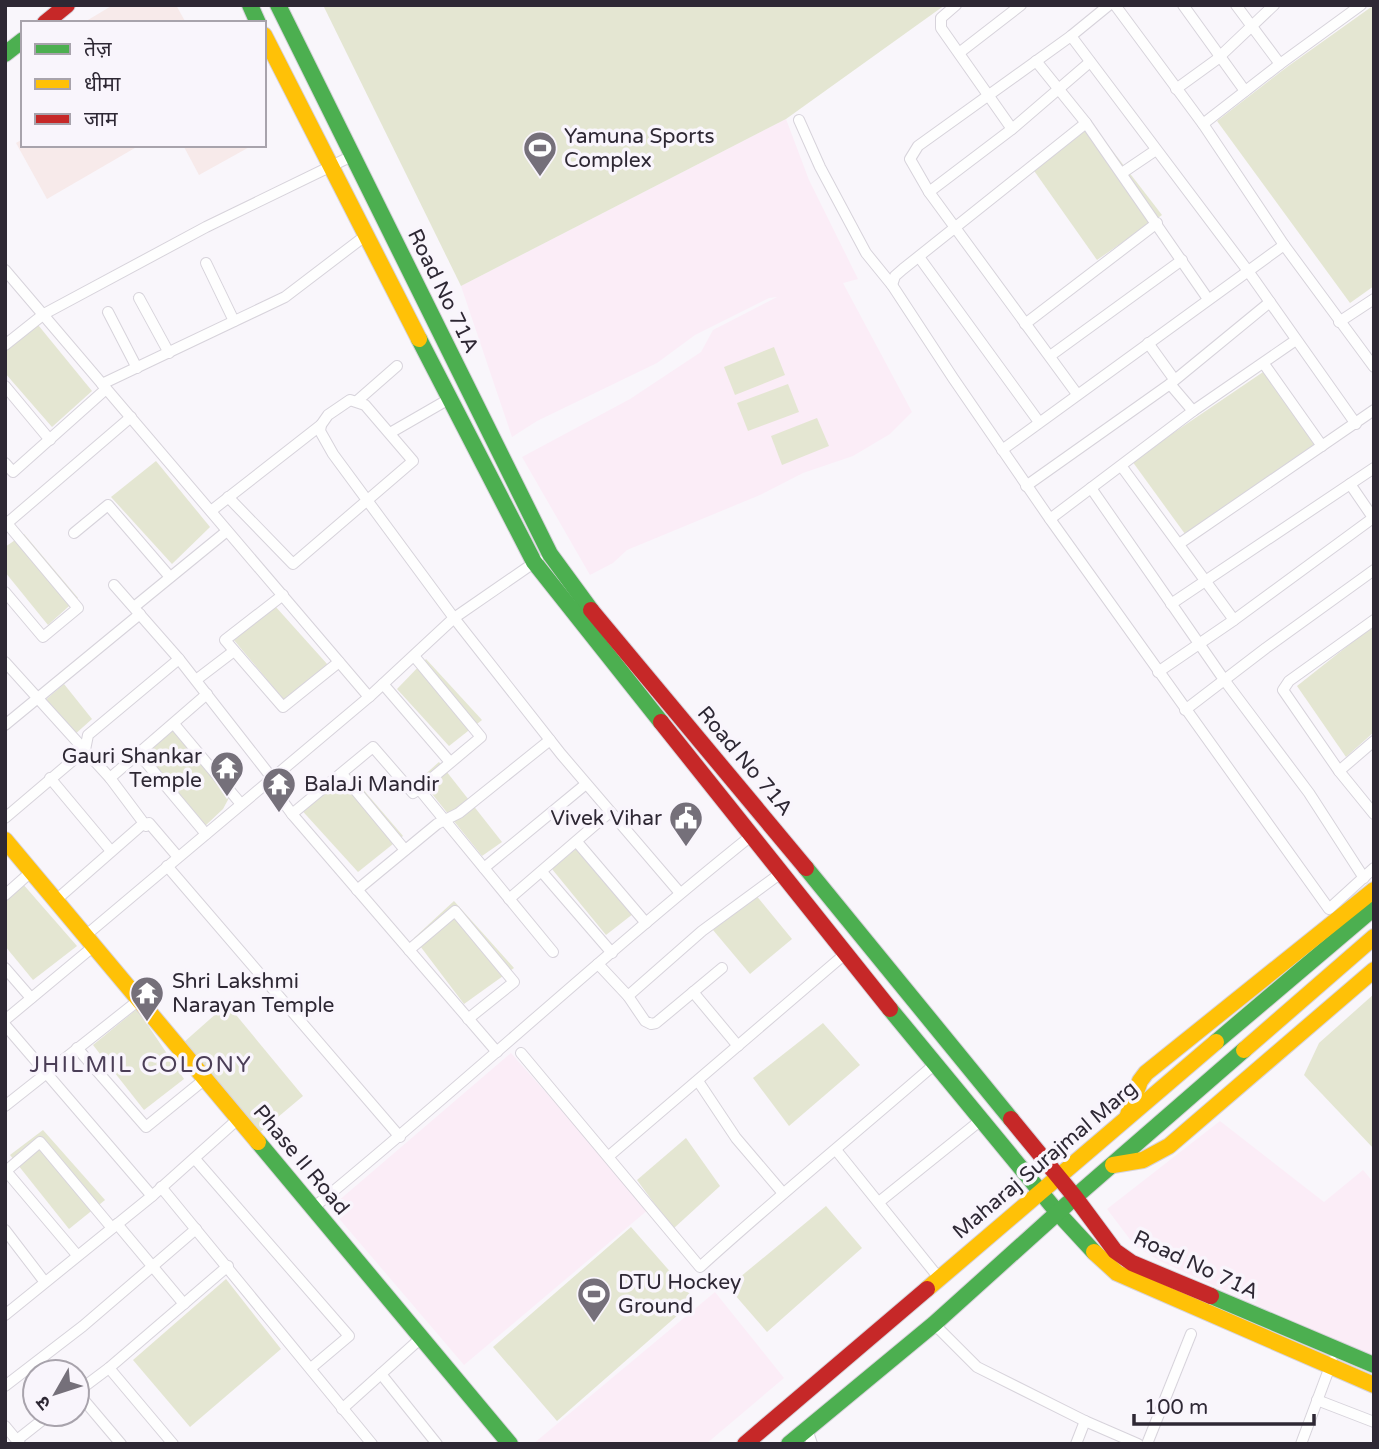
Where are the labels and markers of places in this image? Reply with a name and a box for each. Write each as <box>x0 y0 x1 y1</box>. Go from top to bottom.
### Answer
place label: Yamuna Sports Complex <box>564 124 715 173</box>
sports icon: Yamuna Sports Complex <box>521 129 559 178</box>
place label: Gauri Shankar Temple <box>62 744 202 793</box>
temple icon: Gauri Shankar Temple <box>208 749 246 798</box>
temple icon: BalaJi Mandir <box>260 765 298 814</box>
place label: BalaJi Mandir <box>304 772 439 797</box>
public building icon: Vivek Vihar <box>667 799 705 848</box>
place label: Vivek Vihar <box>550 806 662 831</box>
place label: Shri Lakshmi Narayan Temple <box>172 969 335 1018</box>
temple icon: Shri Lakshmi Narayan Temple <box>128 974 166 1023</box>
place label: DTU Hockey Ground <box>618 1270 741 1319</box>
sports icon: DTU Hockey Ground <box>575 1275 613 1324</box>

